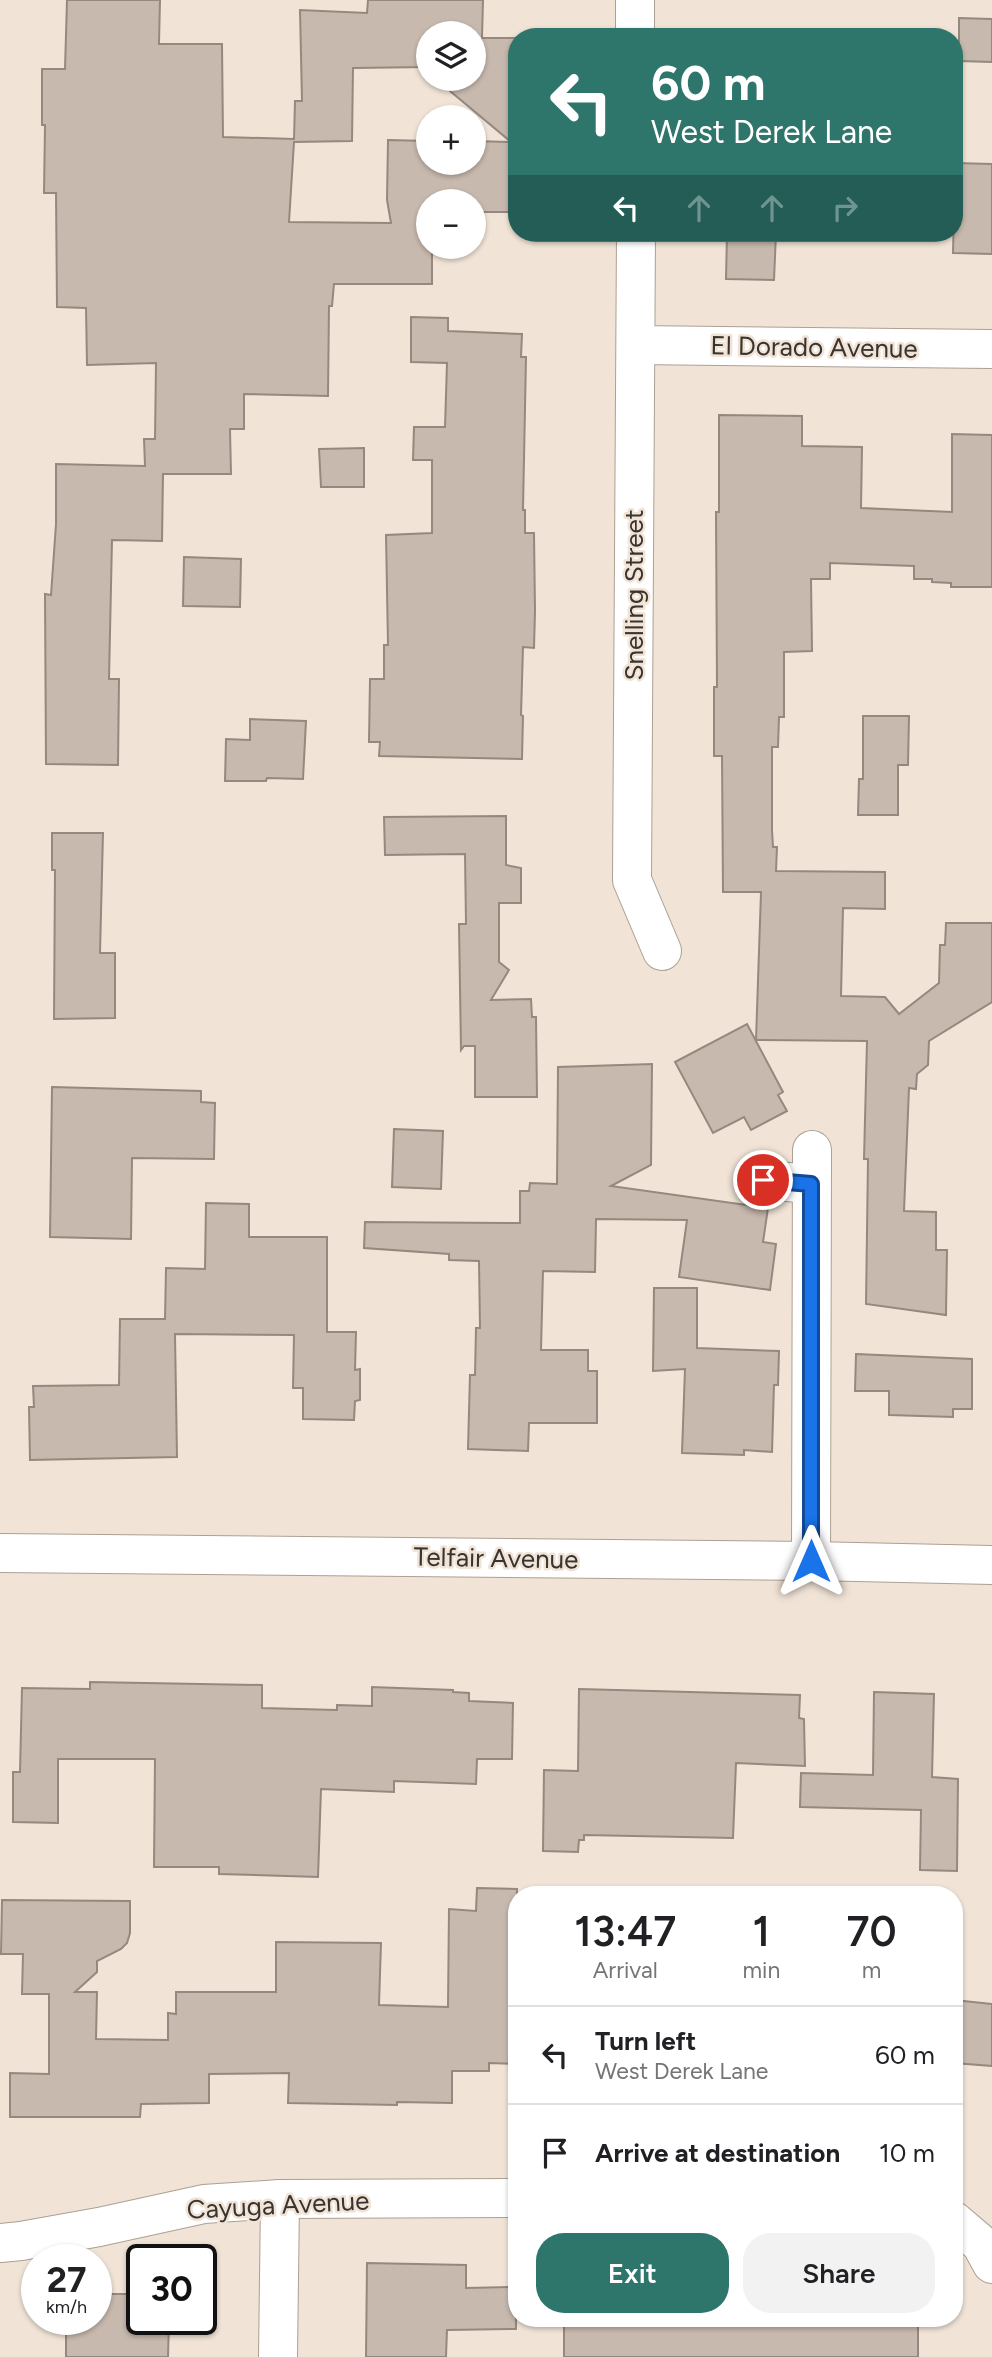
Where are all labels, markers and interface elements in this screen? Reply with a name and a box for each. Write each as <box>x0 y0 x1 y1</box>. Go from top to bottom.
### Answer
map controls <box>416 21 486 259</box>
button: layers <box>416 21 486 91</box>
text: 60 m <box>651 53 766 112</box>
icon: left <box>536 56 627 147</box>
button: + <box>416 105 486 175</box>
text: West Derek Lane <box>651 113 892 151</box>
button: − <box>416 189 486 259</box>
icon: left <box>607 189 645 227</box>
icon: ahead <box>680 189 718 227</box>
icon: ahead <box>753 189 791 227</box>
icon: right <box>826 189 864 227</box>
street label: El Dorado Avenue <box>710 329 918 365</box>
street label: Snelling Street <box>618 509 650 681</box>
pin <box>733 1150 793 1210</box>
icon: arrive <box>744 1161 782 1199</box>
position arrow <box>774 1524 848 1598</box>
street label: Telfair Avenue <box>413 1541 579 1575</box>
text: 13:47 <box>574 1906 676 1957</box>
text: 1 <box>753 1906 770 1957</box>
text: 70 <box>847 1906 897 1957</box>
text: Arrival <box>593 1956 658 1984</box>
text: min <box>743 1956 780 1984</box>
text: m <box>862 1956 881 1984</box>
text: Turn left <box>595 2025 696 2057</box>
icon: left <box>536 2036 574 2074</box>
text: 60 m <box>875 2039 935 2071</box>
text: West Derek Lane <box>595 2057 768 2085</box>
icon: arrive <box>536 2134 574 2172</box>
text: Arrive at destination <box>595 2137 840 2169</box>
text: 10 m <box>879 2137 935 2169</box>
street label: Cayuga Avenue <box>186 2184 370 2226</box>
button: Exit <box>536 2233 729 2313</box>
button: Share <box>743 2233 935 2313</box>
speed limit sign: 30 <box>126 2244 217 2335</box>
text: 27 <box>47 2259 86 2301</box>
text: km/h <box>46 2296 87 2318</box>

